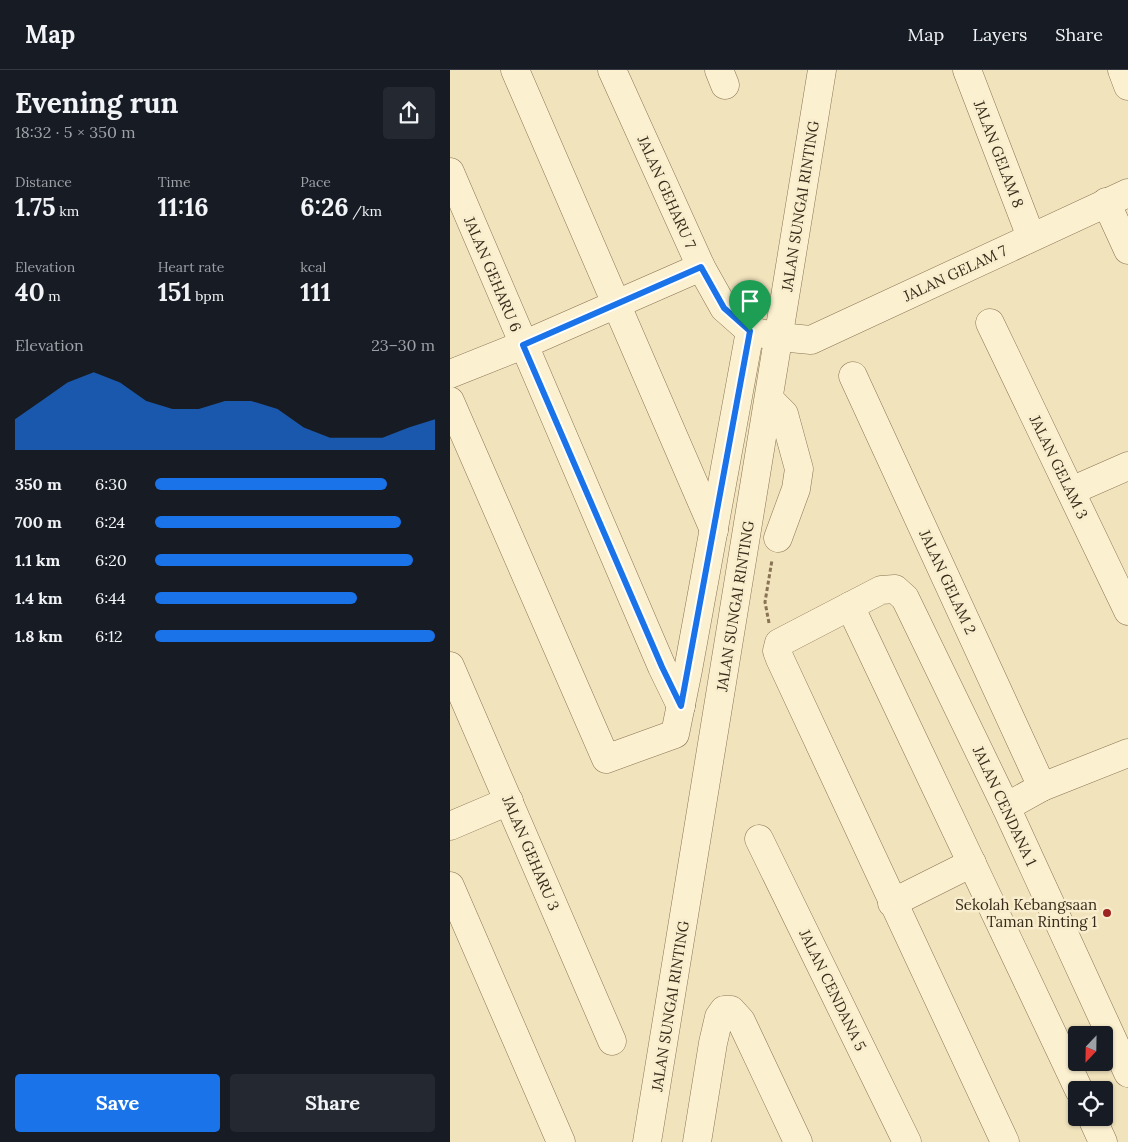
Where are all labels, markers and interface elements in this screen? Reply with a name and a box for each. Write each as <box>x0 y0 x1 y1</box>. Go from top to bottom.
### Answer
text: Map <box>25 19 75 50</box>
text: Map <box>908 23 944 46</box>
text: Layers <box>972 23 1027 46</box>
text: Share <box>1055 23 1103 46</box>
text: Evening run <box>15 85 178 121</box>
button: share <box>383 87 435 139</box>
street label: JALAN GELAM 8 <box>969 97 1028 210</box>
street label: JALAN SUNGAI RINTING <box>777 119 823 294</box>
text: 18:32 · 5 × 350 m <box>15 122 135 142</box>
street label: JALAN GEHARU 7 <box>633 132 700 251</box>
text: Distance <box>15 173 72 191</box>
text: Time <box>158 173 191 191</box>
text: Pace <box>300 173 331 191</box>
text: 1.75 <box>15 191 55 223</box>
text: 11:16 <box>158 191 209 223</box>
text: 6:26 <box>300 191 349 223</box>
text: km <box>55 202 79 220</box>
text: /km <box>349 202 382 220</box>
street label: JALAN GEHARU 6 <box>460 213 526 334</box>
street label: JALAN GELAM 7 <box>899 241 1010 306</box>
text: Elevation <box>15 258 75 276</box>
text: Heart rate <box>158 258 224 276</box>
text: kcal <box>300 258 326 276</box>
text: 40 <box>15 276 45 308</box>
text: 151 <box>158 276 191 308</box>
text: 111 <box>300 276 331 308</box>
pin <box>729 280 771 331</box>
text: m <box>45 287 61 305</box>
text: bpm <box>191 287 224 305</box>
icon: arrive <box>736 287 764 315</box>
text: Elevation <box>15 335 84 355</box>
text: 23–30 m <box>371 335 435 355</box>
street label: JALAN GELAM 3 <box>1025 411 1092 522</box>
text: 350 m <box>15 474 62 494</box>
text: 6:30 <box>95 474 127 494</box>
text: 700 m <box>15 512 62 532</box>
text: 6:24 <box>95 512 125 532</box>
street label: JALAN SUNGAI RINTING <box>712 519 758 694</box>
street label: JALAN GELAM 2 <box>915 526 981 637</box>
text: 1.1 km <box>15 550 60 570</box>
text: 6:20 <box>95 550 127 570</box>
text: 1.4 km <box>15 588 62 608</box>
text: 6:44 <box>95 588 126 608</box>
text: 1.8 km <box>15 626 63 646</box>
text: 6:12 <box>95 626 123 646</box>
street label: JALAN CENDANA 1 <box>968 742 1041 869</box>
street label: JALAN GEHARU 3 <box>498 792 564 913</box>
place label: Sekolah Kebangsaan Taman Rinting 1 <box>955 895 1097 931</box>
marker: Sekolah Kebangsaan Taman Rinting 1 <box>1101 907 1113 919</box>
street label: JALAN SUNGAI RINTING <box>647 919 693 1094</box>
street label: JALAN CENDANA 5 <box>795 925 871 1054</box>
north arrow <box>1068 1026 1112 1071</box>
map controls <box>1068 1026 1113 1126</box>
button: Save <box>15 1074 220 1132</box>
button: Share <box>230 1074 435 1132</box>
button: locate <box>1068 1081 1113 1126</box>

